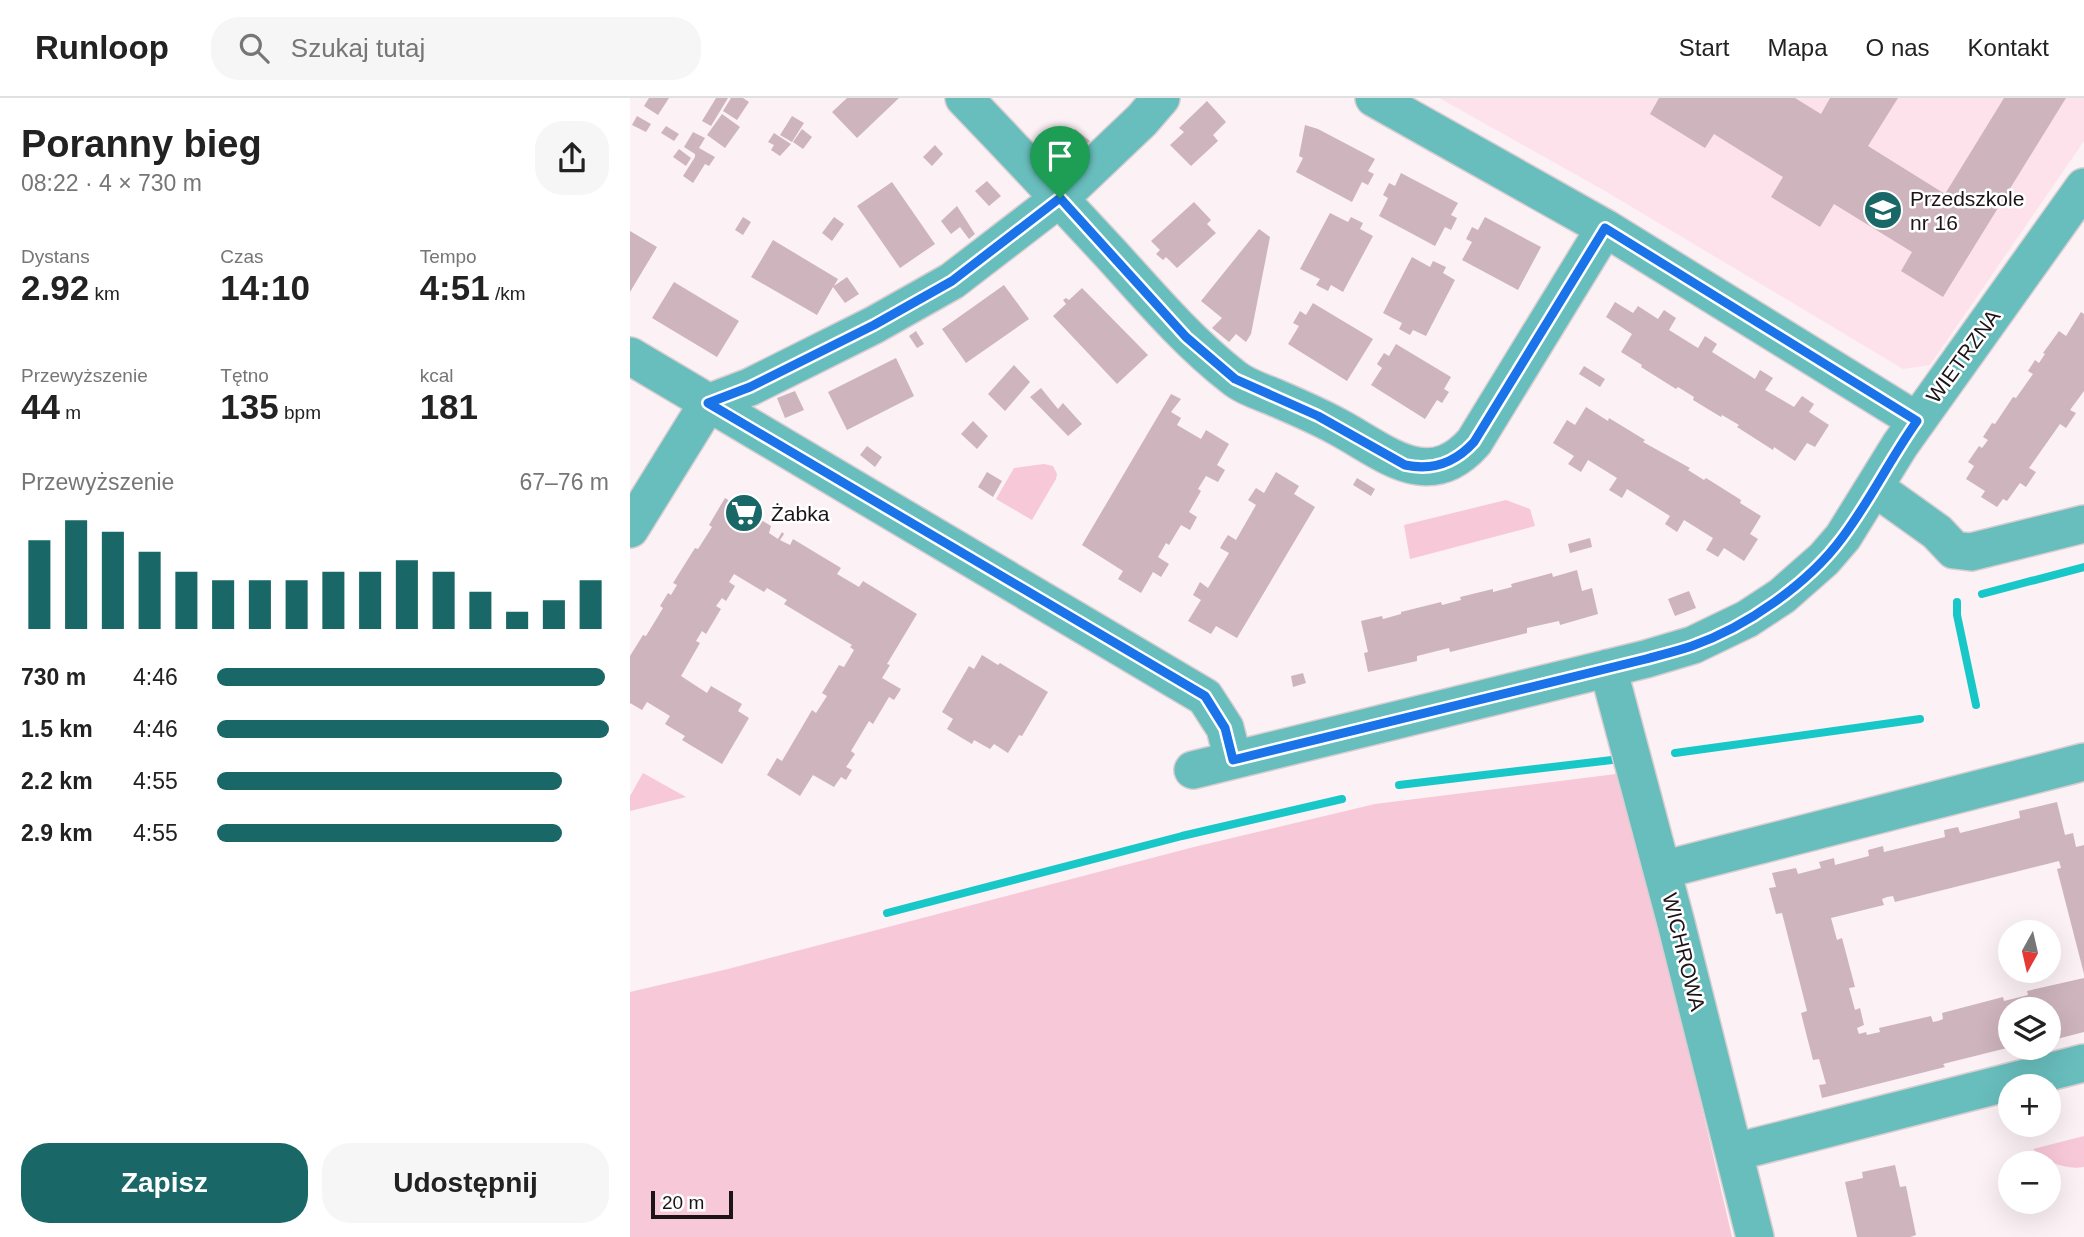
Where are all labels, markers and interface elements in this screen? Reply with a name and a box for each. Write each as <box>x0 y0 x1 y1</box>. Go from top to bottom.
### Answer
search box <box>211 17 701 80</box>
text: Runloop <box>35 29 169 66</box>
icon: search <box>235 29 273 67</box>
text: Szukaj tutaj <box>291 33 425 63</box>
text: Start <box>1679 34 1730 61</box>
text: Mapa <box>1768 34 1828 61</box>
text: O nas <box>1866 34 1930 61</box>
text: Kontakt <box>1968 34 2049 61</box>
button: share <box>535 121 609 195</box>
text: Poranny bieg <box>21 123 262 165</box>
pin <box>1030 126 1090 198</box>
icon: arrive <box>1041 137 1079 175</box>
text: 08:22 · 4 × 730 m <box>21 170 202 196</box>
place label: Przedszkole nr 16 <box>1910 187 2024 234</box>
school or university icon: Przedszkole nr 16 <box>1862 189 1904 231</box>
text: Dystans <box>21 246 90 267</box>
text: Czas <box>220 246 264 267</box>
text: Tempo <box>420 246 477 267</box>
text: 2.92 <box>21 268 89 307</box>
text: 14:10 <box>220 268 310 307</box>
text: 4:51 <box>420 268 490 307</box>
text: km <box>89 283 120 304</box>
text: /km <box>490 283 526 304</box>
street label: WIETRZNA <box>1921 305 2005 407</box>
text: Przewyższenie <box>21 365 148 386</box>
text: Tętno <box>220 365 269 386</box>
text: kcal <box>420 365 453 386</box>
text: 44 <box>21 387 60 426</box>
text: 135 <box>220 387 279 426</box>
text: 181 <box>420 387 478 426</box>
text: m <box>60 402 81 423</box>
text: bpm <box>279 402 321 423</box>
text: Przewyższenie <box>21 469 174 495</box>
text: 67–76 m <box>519 469 609 495</box>
supermarket icon: Żabka <box>723 492 765 534</box>
place label: Żabka <box>771 502 830 525</box>
text: 730 m <box>21 664 86 690</box>
text: 4:46 <box>133 664 178 690</box>
text: 1.5 km <box>21 716 93 742</box>
text: 4:46 <box>133 716 178 742</box>
text: 2.2 km <box>21 768 93 794</box>
text: 4:55 <box>133 768 178 794</box>
text: 2.9 km <box>21 820 93 846</box>
text: 4:55 <box>133 820 178 846</box>
street label: WICHROWA <box>1658 891 1710 1013</box>
north arrow <box>1998 920 2062 984</box>
map controls <box>1998 920 2061 1214</box>
button: layers <box>1998 997 2061 1060</box>
button: + <box>1998 1074 2061 1137</box>
button: Zapisz <box>21 1143 308 1223</box>
button: Udostępnij <box>322 1143 609 1223</box>
button: − <box>1998 1151 2061 1214</box>
scale bar <box>651 1188 733 1220</box>
text: 20 m <box>662 1192 704 1213</box>

